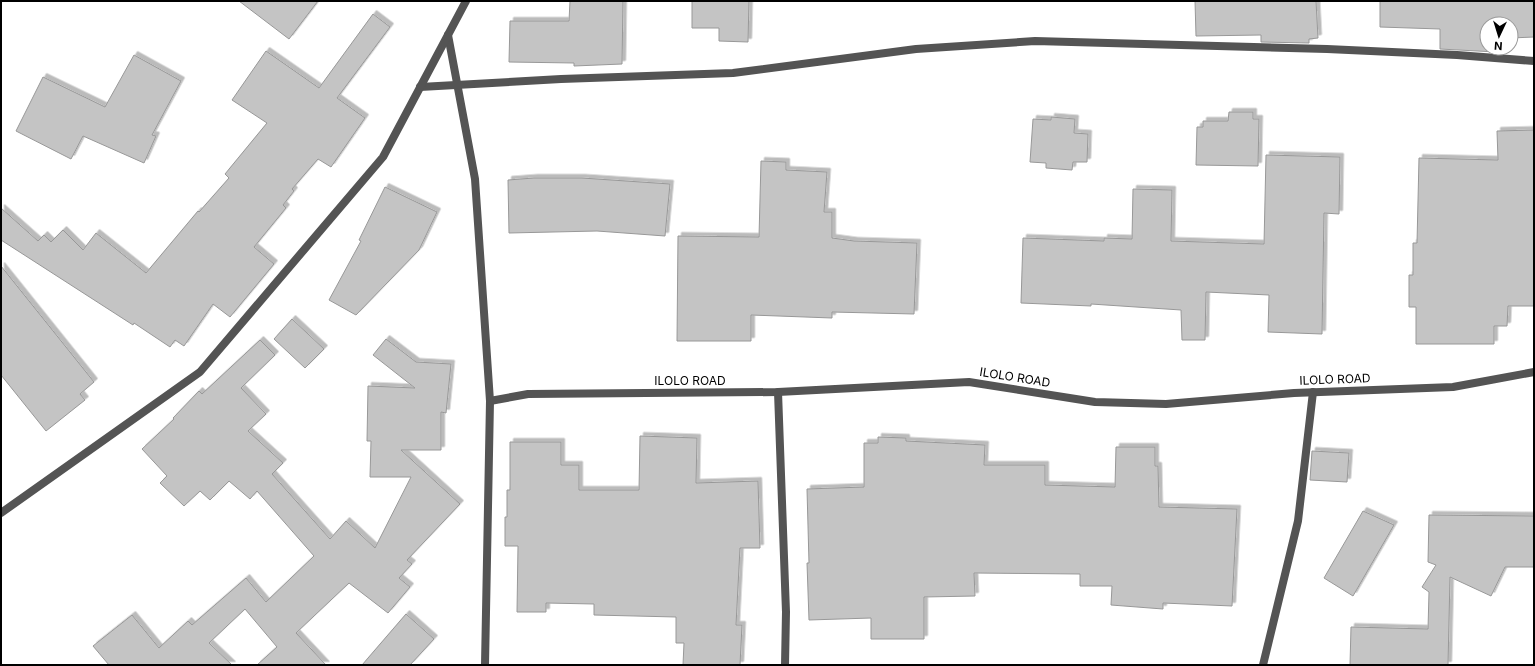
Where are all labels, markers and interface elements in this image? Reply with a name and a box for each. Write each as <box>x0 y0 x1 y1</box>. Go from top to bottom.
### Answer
north arrow <box>1479 16 1519 56</box>
text: N <box>1494 39 1503 53</box>
street label: ILOLO ROAD <box>979 364 1051 390</box>
street label: ILOLO ROAD <box>1299 370 1371 388</box>
street label: ILOLO ROAD <box>654 373 726 388</box>

